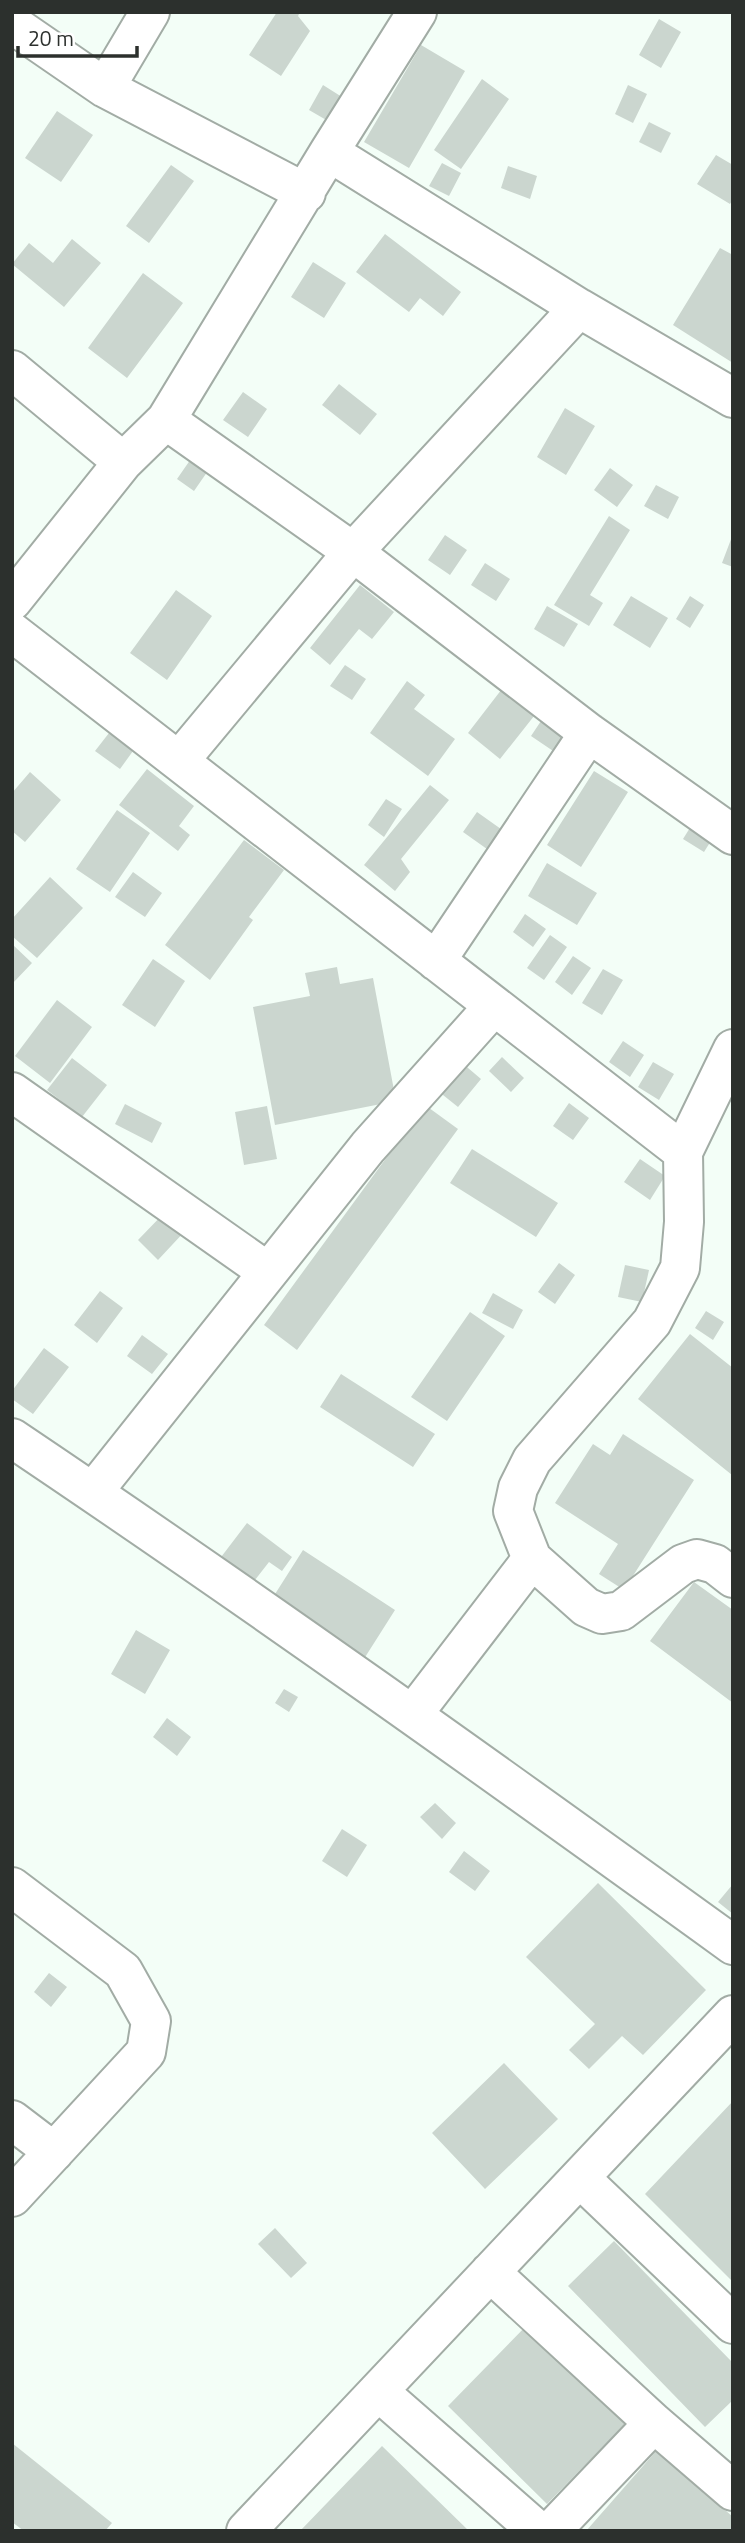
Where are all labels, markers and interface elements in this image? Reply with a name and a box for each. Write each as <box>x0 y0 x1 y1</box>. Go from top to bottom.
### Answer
scale bar <box>18 14 136 58</box>
text: 20 m <box>28 22 74 54</box>

